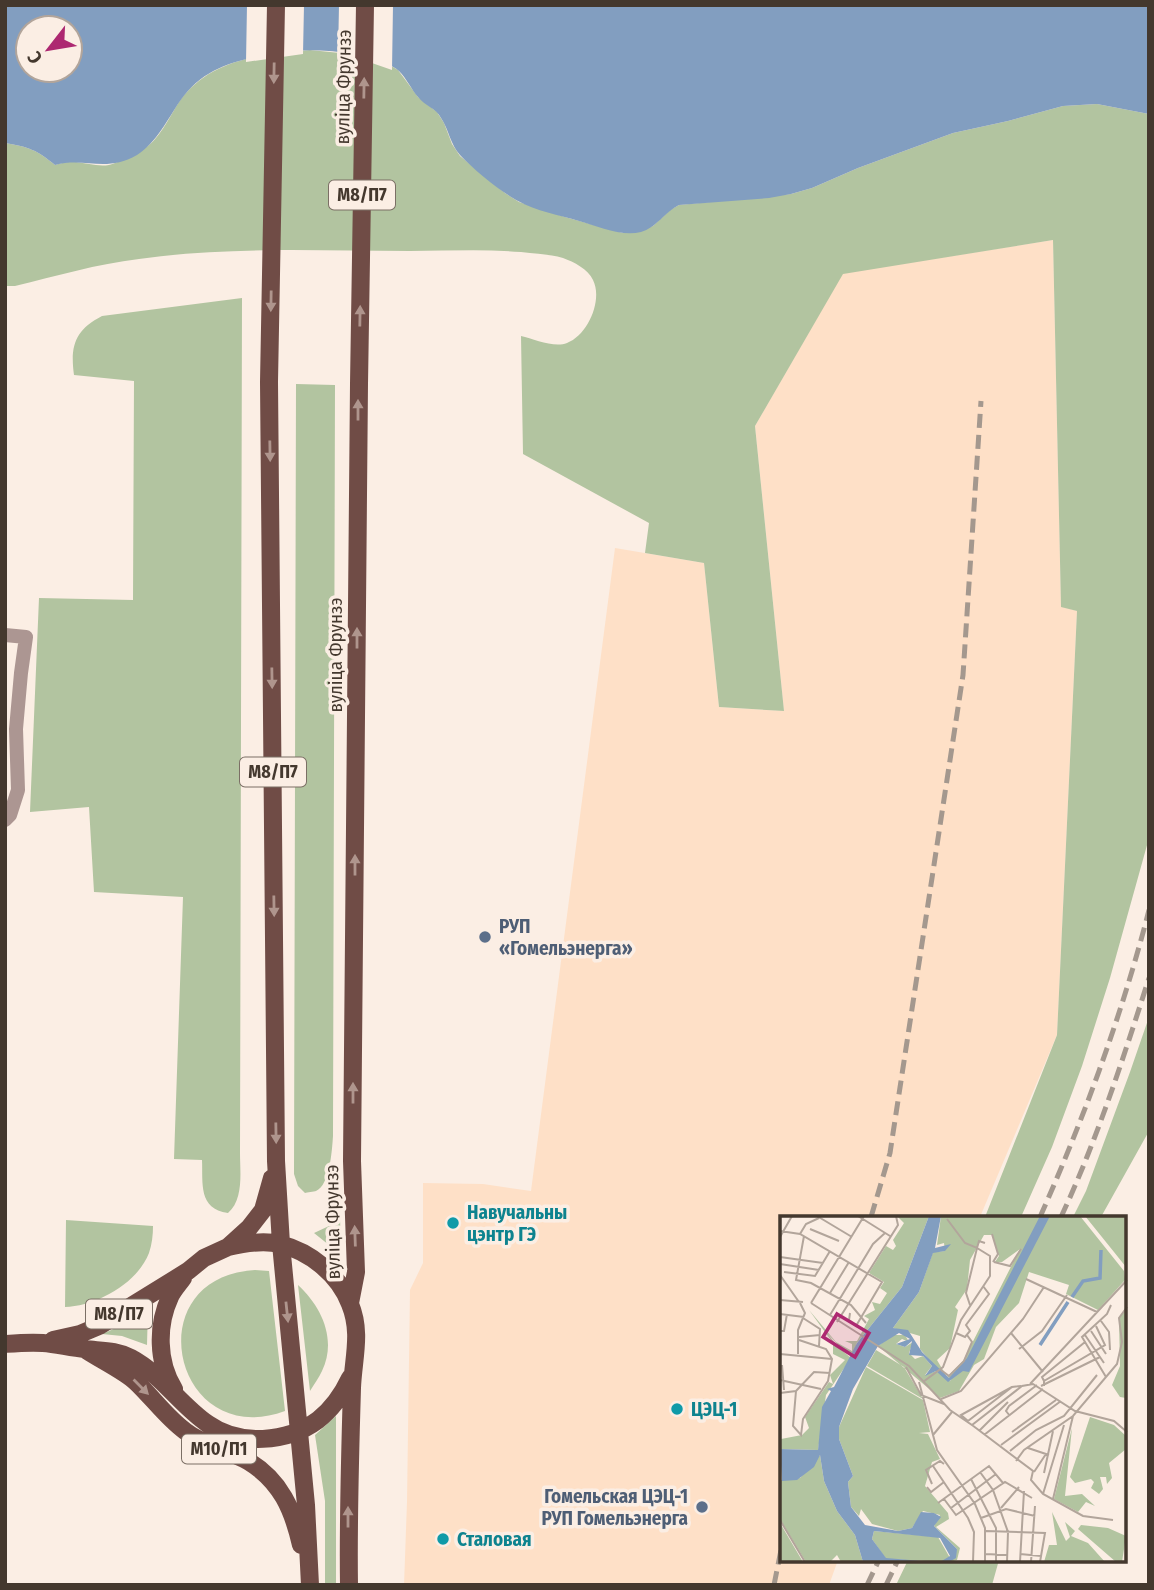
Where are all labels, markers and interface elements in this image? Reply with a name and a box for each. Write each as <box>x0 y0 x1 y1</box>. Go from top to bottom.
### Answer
north arrow <box>14 14 84 84</box>
street label: вуліца Фрунзэ <box>331 29 356 145</box>
text: С <box>22 47 47 68</box>
one-way arrow <box>269 63 280 85</box>
one-way arrow <box>358 77 369 99</box>
road number: М8/П7 <box>329 180 395 210</box>
one-way arrow <box>265 290 276 312</box>
one-way arrow <box>354 305 365 327</box>
one-way arrow <box>352 399 364 421</box>
one-way arrow <box>264 440 276 462</box>
street label: вуліца Фрунзэ <box>324 598 347 713</box>
one-way arrow <box>351 627 362 649</box>
one-way arrow <box>266 667 278 689</box>
road number: М8/П7 <box>240 758 306 786</box>
one-way arrow <box>349 854 361 876</box>
one-way arrow <box>268 895 280 917</box>
place label: РУП «Гомельэнерга» <box>499 915 633 960</box>
marker: РУП «Гомельэнерга» <box>477 929 493 945</box>
one-way arrow <box>347 1082 359 1104</box>
one-way arrow <box>270 1122 282 1144</box>
street label: вуліца Фрунзэ <box>320 1164 345 1280</box>
place label: Навучальны цэнтр ГЭ <box>467 1201 567 1246</box>
marker: Навучальны цэнтр ГЭ <box>445 1215 461 1231</box>
inset map <box>780 1216 1126 1562</box>
one-way arrow <box>349 1225 361 1247</box>
road number: М8/П7 <box>86 1300 152 1329</box>
one-way arrow <box>282 1301 293 1323</box>
one-way arrow <box>132 1379 149 1396</box>
place label: ЦЭЦ-1 <box>691 1398 737 1421</box>
marker: ЦЭЦ-1 <box>669 1401 685 1417</box>
road number: М10/П1 <box>182 1434 256 1464</box>
place label: Гомельская ЦЭЦ-1 РУП Гомельэнерга <box>541 1485 688 1530</box>
marker: Гомельская ЦЭЦ-1 РУП Гомельэнерга <box>694 1499 710 1515</box>
one-way arrow <box>342 1505 354 1527</box>
place label: Сталовая <box>457 1528 532 1551</box>
marker: Сталовая <box>435 1531 451 1547</box>

